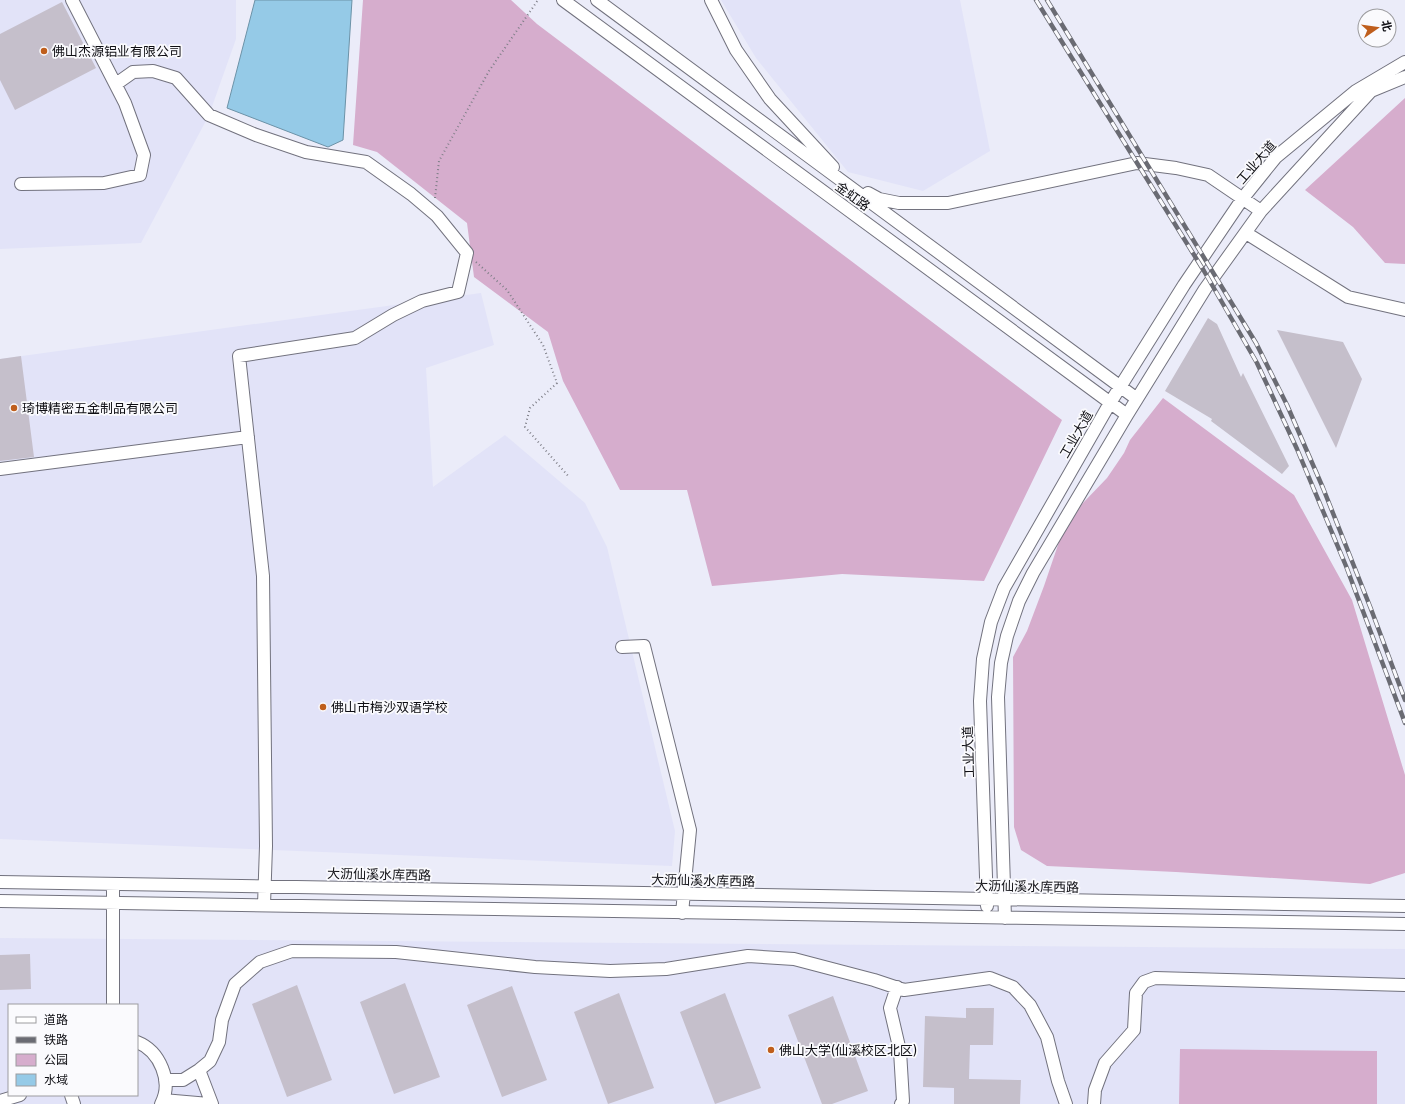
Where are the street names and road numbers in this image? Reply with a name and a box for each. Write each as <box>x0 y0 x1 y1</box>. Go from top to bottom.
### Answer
street label: 工业大道 <box>1233 137 1279 187</box>
street label: 金虹路 <box>833 178 873 214</box>
street label: 工业大道 <box>1056 407 1096 461</box>
street label: 工业大道 <box>959 726 977 778</box>
street label: 大沥仙溪水库西路 <box>327 865 431 883</box>
street label: 大沥仙溪水库西路 <box>651 871 755 889</box>
street label: 大沥仙溪水库西路 <box>975 877 1079 895</box>

